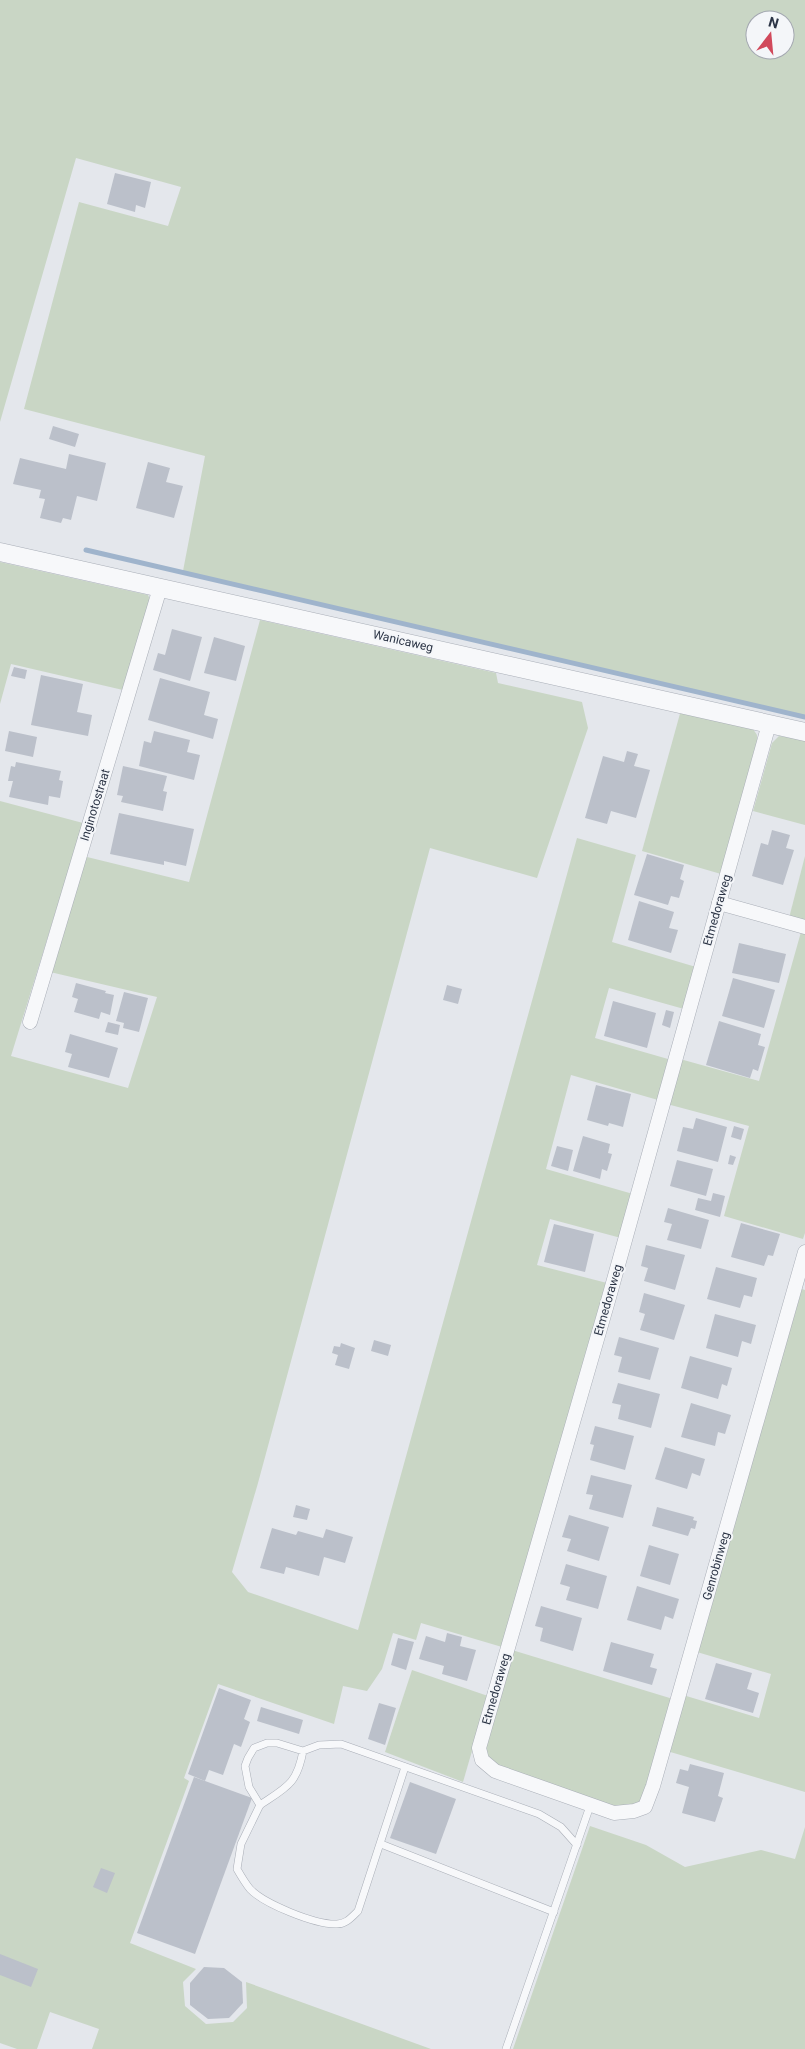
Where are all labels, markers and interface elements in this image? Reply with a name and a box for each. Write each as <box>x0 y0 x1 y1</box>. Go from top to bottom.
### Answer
north arrow <box>745 10 795 60</box>
text: N <box>767 13 781 32</box>
street label: Wanicaweg <box>371 627 435 655</box>
street label: Inginotostraat <box>77 767 113 843</box>
street label: Etmedoraweg <box>700 873 734 947</box>
street label: Etmedoraweg <box>591 1263 625 1337</box>
street label: Genrobinweg <box>700 1530 732 1602</box>
street label: Etmedoraweg <box>479 1652 513 1726</box>

